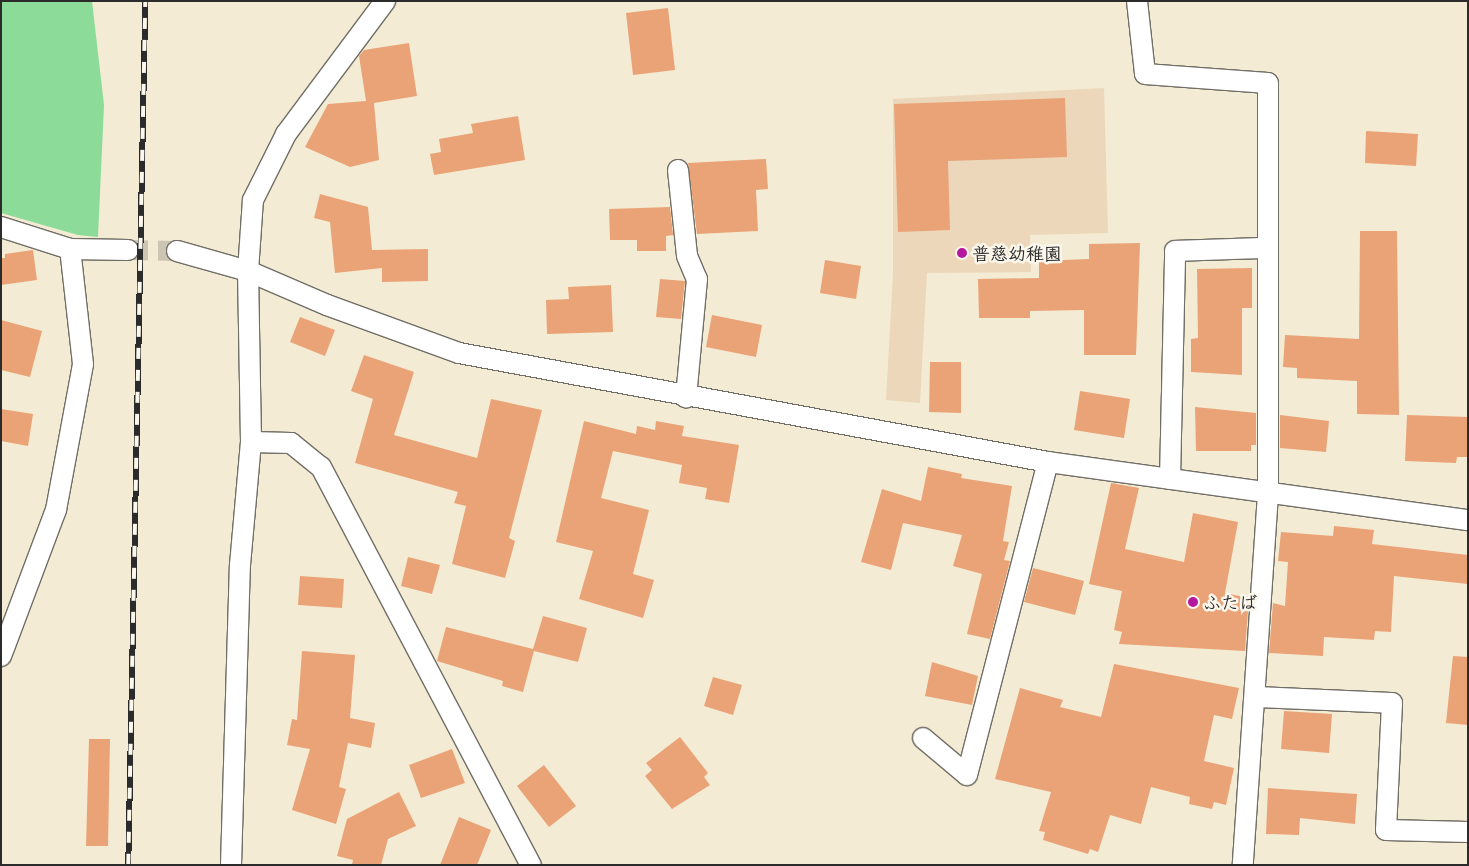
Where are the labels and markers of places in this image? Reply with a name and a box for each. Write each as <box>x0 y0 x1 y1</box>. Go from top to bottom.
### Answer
place label: 普慈幼稚園 <box>972 242 1062 264</box>
marker: 普慈幼稚園 <box>956 247 968 259</box>
place label: ふたば <box>1203 591 1257 613</box>
marker: ふたば <box>1187 596 1199 608</box>

